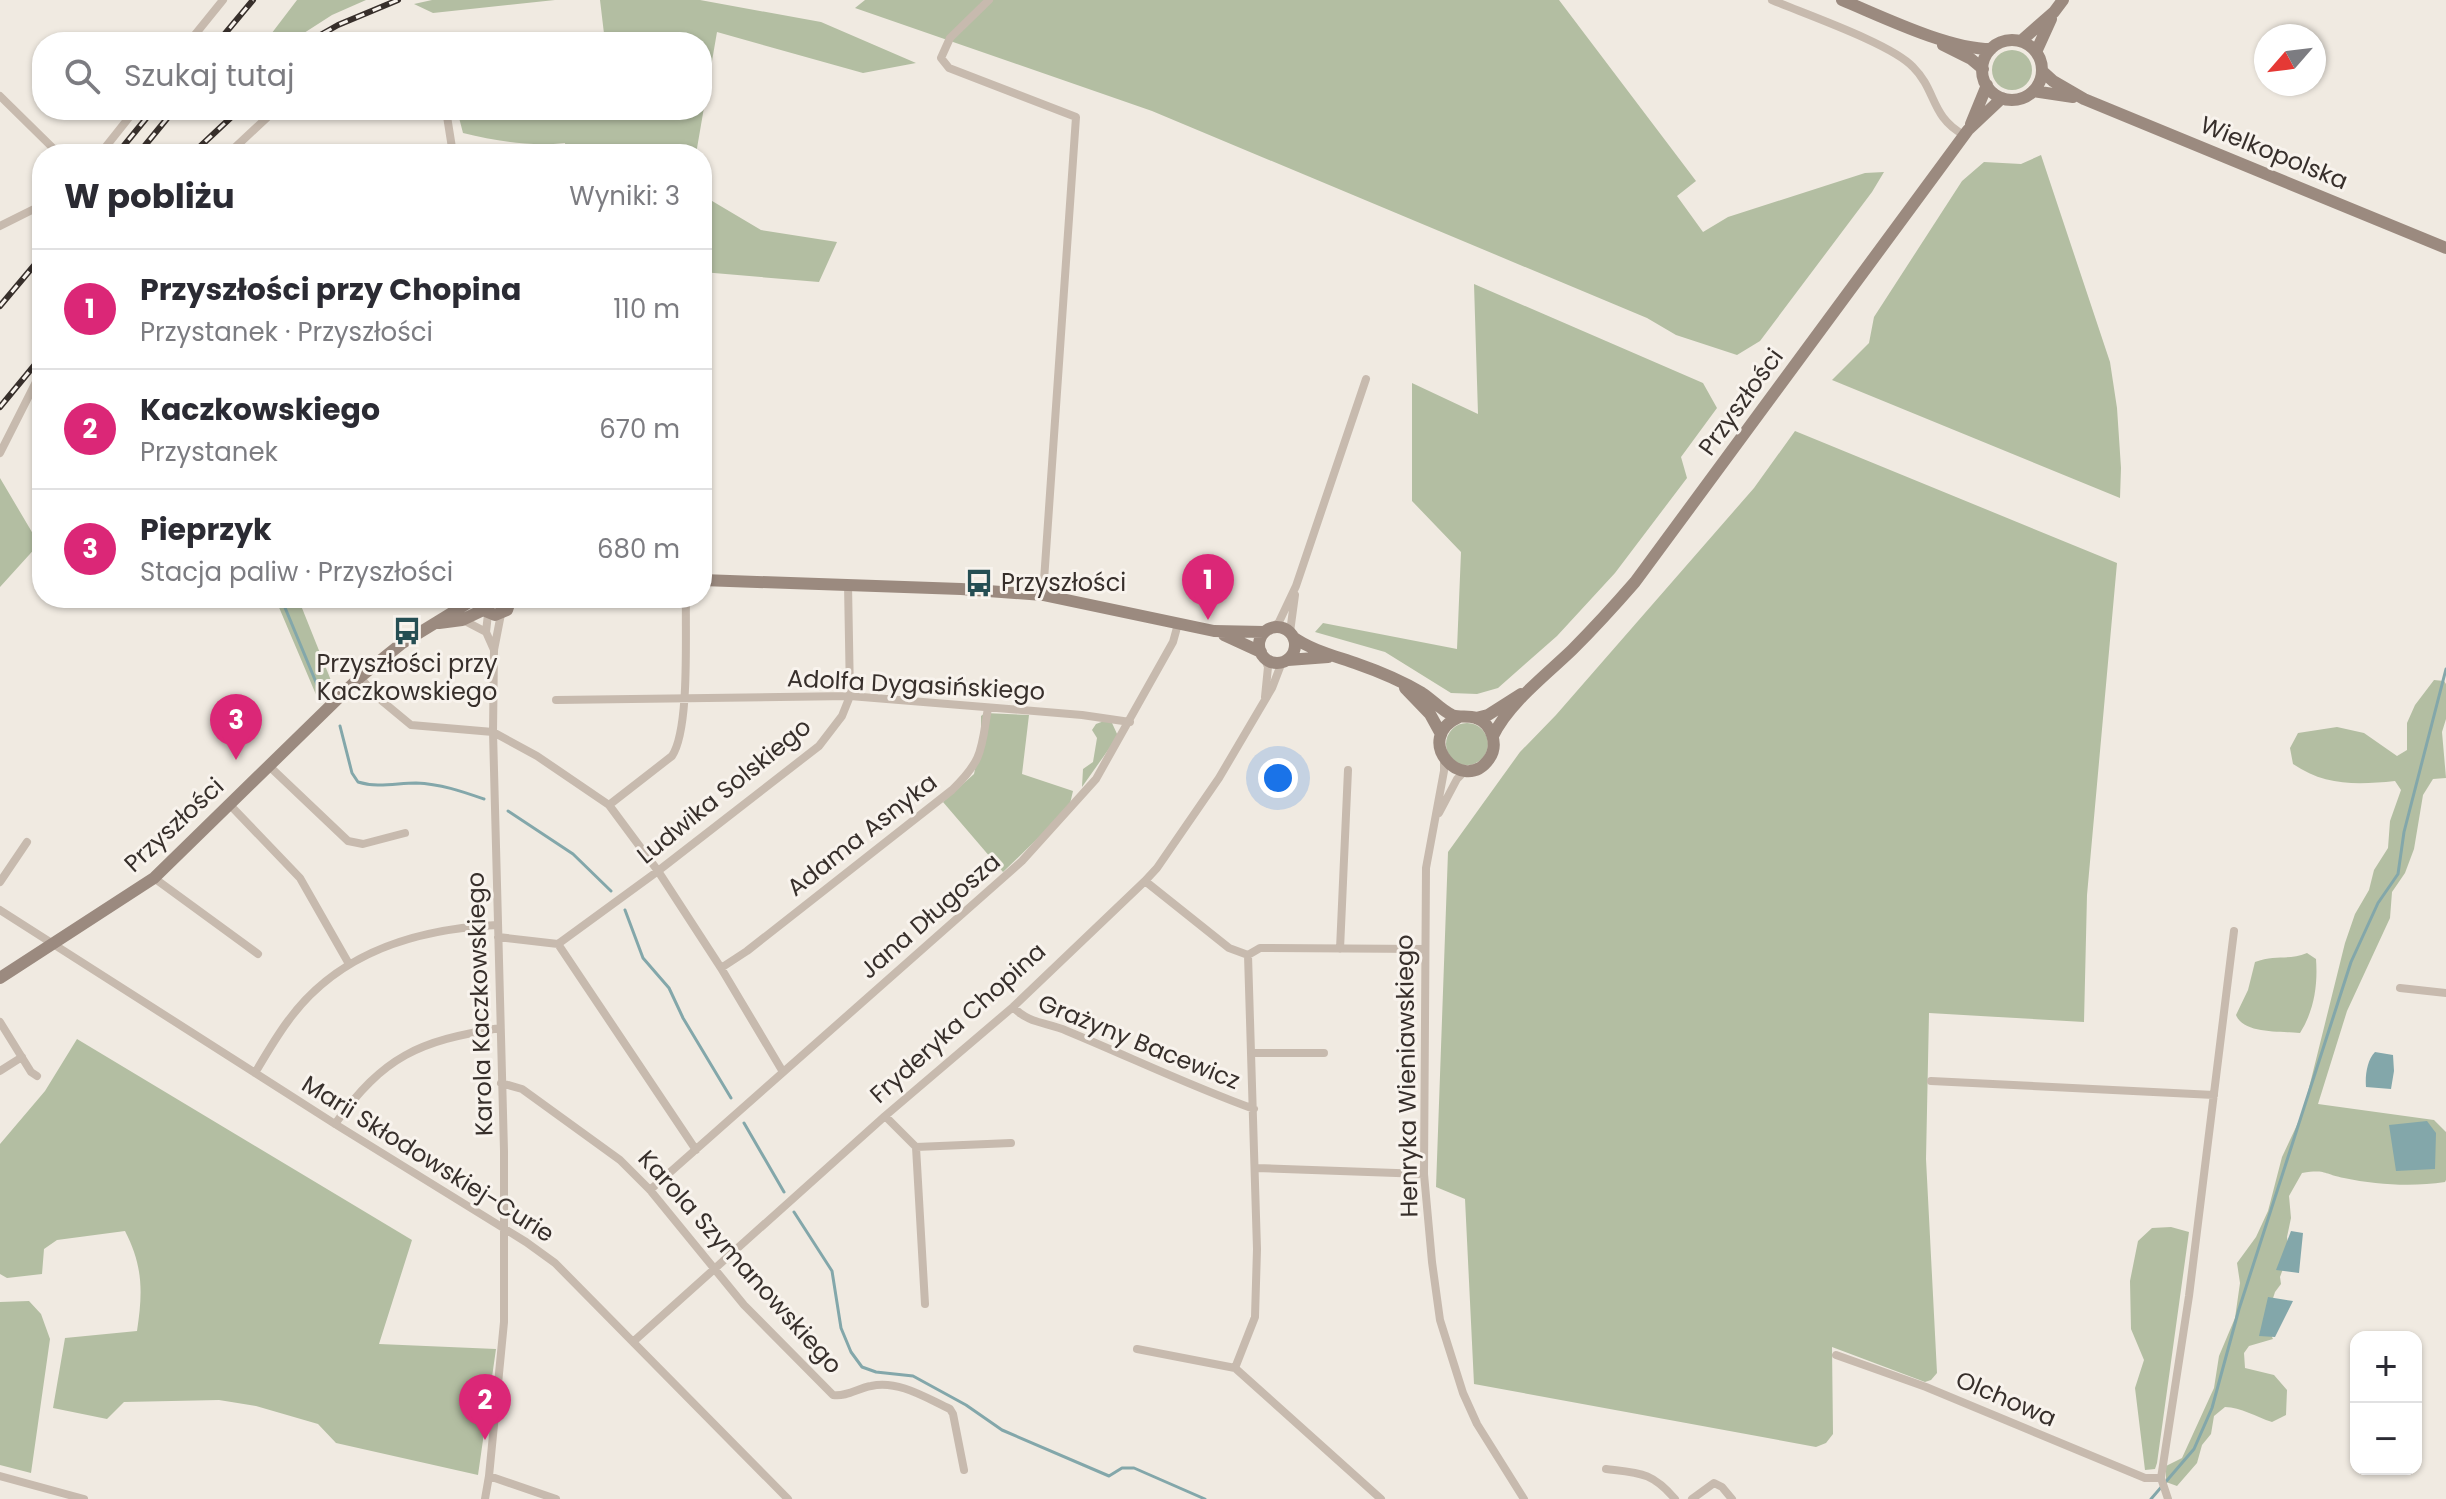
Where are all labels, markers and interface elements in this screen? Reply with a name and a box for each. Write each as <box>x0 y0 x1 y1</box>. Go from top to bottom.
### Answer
north arrow <box>2254 24 2326 96</box>
search box <box>32 32 712 120</box>
icon: search <box>60 54 104 98</box>
text: Szukaj tutaj <box>124 54 294 97</box>
street label: Wielkopolska <box>2195 108 2353 197</box>
text: W pobliżu <box>64 172 235 220</box>
text: Wyniki: 3 <box>569 178 680 214</box>
text: Przyszłości przy Chopina <box>140 268 521 311</box>
text: 1 <box>85 291 95 327</box>
text: 110 m <box>613 291 680 327</box>
text: Przystanek · Przyszłości <box>140 314 433 350</box>
street label: Przyszłości <box>1690 341 1791 462</box>
text: Kaczkowskiego <box>140 388 380 431</box>
text: 2 <box>83 411 97 447</box>
text: 670 m <box>599 411 680 447</box>
text: Przystanek <box>140 434 278 470</box>
text: Pieprzyk <box>140 508 272 551</box>
text: 3 <box>82 531 98 567</box>
text: 680 m <box>597 531 680 567</box>
text: Stacja paliw · Przyszłości <box>140 554 453 590</box>
pin: 1 <box>1182 554 1234 620</box>
place label: Przyszłości <box>1001 566 1126 599</box>
bus stop icon: Przyszłości <box>964 568 994 598</box>
bus stop icon: Przyszłości przy Kaczkowskiego <box>392 616 422 646</box>
place label: Przyszłości przy Kaczkowskiego <box>316 647 498 708</box>
street label: Adolfa Dygasińskiego <box>786 661 1046 708</box>
pin: 3 <box>210 694 262 760</box>
street label: Ludwika Solskiego <box>630 710 818 871</box>
your location <box>1258 758 1298 798</box>
street label: Adama Asnyka <box>780 766 944 904</box>
street label: Przyszłości <box>117 770 231 879</box>
street label: Jana Długosza <box>852 845 1007 986</box>
street label: Karola Kaczkowskiego <box>458 871 501 1137</box>
street label: Henryka Wieniawskiego <box>1388 934 1425 1218</box>
street label: Fryderyka Chopina <box>863 935 1053 1111</box>
street label: Grażyny Bacewicz <box>1033 986 1245 1097</box>
street label: Marii Skłodowskiej-Curie <box>296 1067 561 1250</box>
street label: Karola Szymanowskiego <box>631 1143 850 1381</box>
map controls <box>2350 1331 2422 1475</box>
button: + <box>2350 1331 2422 1403</box>
street label: Olchowa <box>1951 1363 2061 1434</box>
pin: 2 <box>459 1374 511 1440</box>
button: − <box>2350 1403 2422 1475</box>

